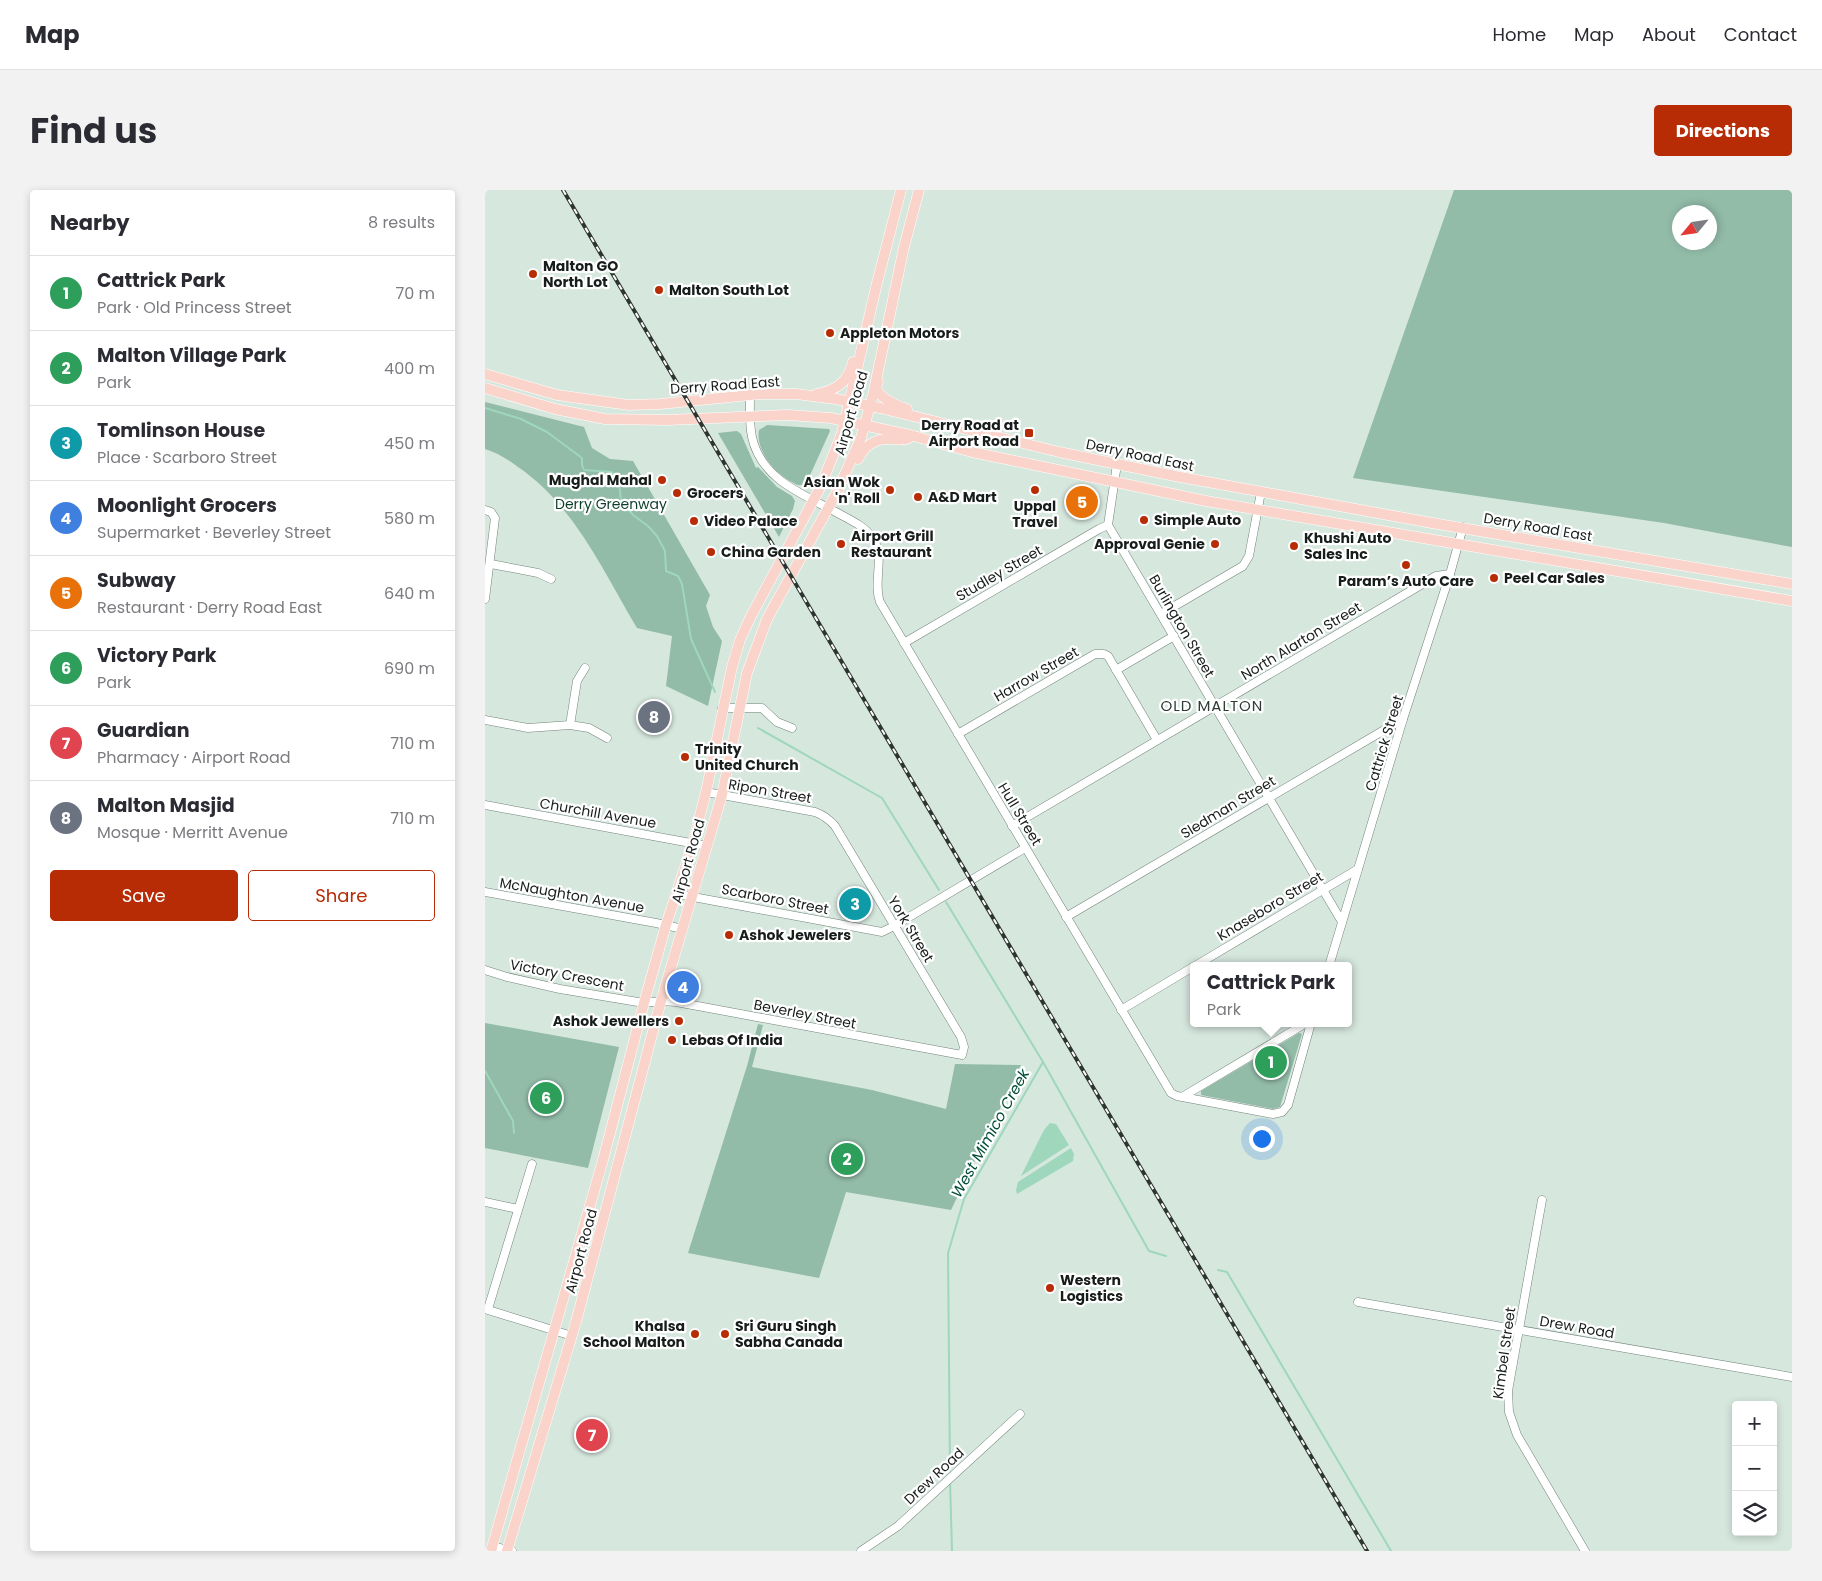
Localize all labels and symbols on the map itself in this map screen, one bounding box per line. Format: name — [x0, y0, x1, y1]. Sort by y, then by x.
north arrow — [1672, 205, 1717, 250]
place label: Malton GO North Lot — [543, 256, 618, 292]
marker: Malton GO North Lot — [527, 268, 539, 280]
place label: Malton South Lot — [669, 280, 789, 300]
marker: Malton South Lot — [653, 284, 665, 296]
place label: Appleton Motors — [840, 323, 959, 343]
marker: Appleton Motors — [824, 327, 836, 339]
street label: Airport Road — [829, 368, 873, 458]
street label: Derry Road East — [670, 371, 780, 399]
place label: Derry Road at Airport Road — [921, 415, 1019, 451]
marker: Derry Road at Airport Road — [1023, 427, 1035, 439]
street label: Derry Road East — [1084, 434, 1196, 476]
place label: Mughal Mahal — [549, 470, 652, 490]
place label: Asian Wok 'n' Roll — [804, 472, 880, 508]
marker: Mughal Mahal — [656, 474, 668, 486]
place label: Grocers — [687, 483, 744, 503]
pin: 5 — [1066, 483, 1098, 521]
marker: Asian Wok 'n' Roll — [884, 484, 896, 496]
marker: Uppal Travel — [1029, 484, 1041, 496]
marker: Grocers — [671, 487, 683, 499]
place label: A&D Mart — [928, 487, 997, 507]
marker: A&D Mart — [912, 491, 924, 503]
park label: Derry Greenway — [555, 494, 667, 514]
place label: Uppal Travel — [1012, 496, 1058, 532]
street label: Derry Road East — [1482, 508, 1594, 546]
place label: Simple Auto — [1154, 510, 1241, 530]
place label: Video Palace — [704, 511, 798, 531]
marker: Simple Auto — [1138, 514, 1150, 526]
marker: Video Palace — [688, 515, 700, 527]
place label: Airport Grill Restaurant — [851, 526, 934, 562]
place label: Khushi Auto Sales Inc — [1304, 528, 1391, 564]
place label: Approval Genie — [1094, 534, 1205, 554]
marker: Airport Grill Restaurant — [835, 538, 847, 550]
marker: Approval Genie — [1209, 538, 1221, 550]
street label: Studley Street — [952, 540, 1046, 606]
marker: Khushi Auto Sales Inc — [1288, 540, 1300, 552]
place label: China Garden — [721, 542, 821, 562]
marker: China Garden — [705, 546, 717, 558]
marker: Param’s Auto Care — [1400, 559, 1412, 571]
place label: Peel Car Sales — [1504, 568, 1605, 588]
street label: Burlington Street — [1144, 571, 1220, 681]
place label: Param’s Auto Care — [1338, 571, 1474, 591]
marker: Peel Car Sales — [1488, 572, 1500, 584]
street label: North Alarton Street — [1237, 597, 1365, 685]
street label: Harrow Street — [990, 642, 1082, 706]
street label: Cattrick Street — [1360, 692, 1408, 794]
district label: OLD MALTON — [1161, 695, 1263, 716]
pin: 8 — [638, 698, 670, 736]
place label: Trinity United Church — [695, 739, 799, 775]
marker: Trinity United Church — [679, 751, 691, 763]
street label: Sledman Street — [1177, 771, 1279, 843]
street label: Ripon Street — [727, 774, 813, 808]
street label: Hull Street — [993, 779, 1047, 849]
street label: Churchill Avenue — [538, 793, 658, 833]
street label: Airport Road — [666, 816, 710, 906]
street label: Knaseboro Street — [1213, 866, 1327, 946]
street label: McNaughton Avenue — [498, 872, 646, 918]
street label: Scarboro Street — [720, 879, 830, 919]
pin: 3 — [839, 885, 871, 923]
street label: York Street — [883, 892, 939, 966]
place label: Ashok Jewelers — [739, 925, 851, 945]
marker: Ashok Jewelers — [723, 929, 735, 941]
street label: Victory Crescent — [508, 954, 626, 996]
pin: 4 — [667, 968, 699, 1006]
street label: Beverley Street — [752, 994, 858, 1034]
place label: Ashok Jewellers — [553, 1011, 669, 1031]
marker: Ashok Jewellers — [673, 1015, 685, 1027]
place label: Lebas Of India — [682, 1030, 783, 1050]
marker: Lebas Of India — [666, 1034, 678, 1046]
pin: 1 — [1255, 1043, 1287, 1081]
water label: West Mimico Creek — [946, 1064, 1035, 1201]
pin: 6 — [530, 1079, 562, 1117]
your location — [1249, 1126, 1275, 1152]
pin: 2 — [831, 1140, 863, 1178]
street label: Airport Road — [560, 1206, 602, 1296]
place label: Western Logistics — [1060, 1270, 1123, 1306]
marker: Western Logistics — [1044, 1282, 1056, 1294]
street label: Kimbel Street — [1488, 1306, 1520, 1400]
street label: Drew Road — [1538, 1311, 1616, 1343]
place label: Khalsa School Malton — [583, 1316, 685, 1352]
place label: Sri Guru Singh Sabha Canada — [735, 1316, 843, 1352]
marker: Khalsa School Malton — [689, 1328, 701, 1340]
marker: Sri Guru Singh Sabha Canada — [719, 1328, 731, 1340]
pin: 7 — [576, 1416, 608, 1454]
street label: Drew Road — [900, 1443, 968, 1509]

